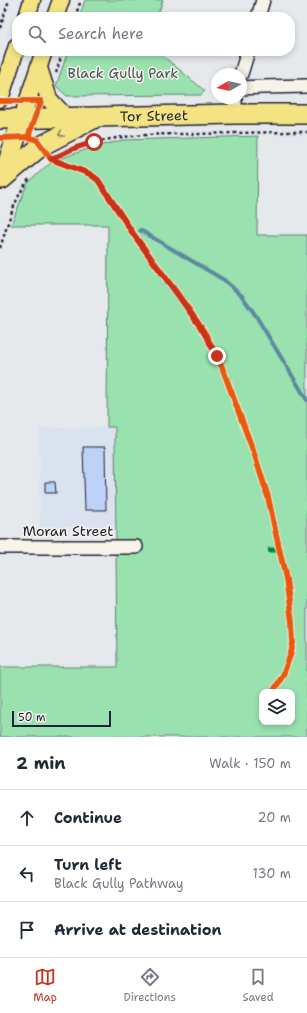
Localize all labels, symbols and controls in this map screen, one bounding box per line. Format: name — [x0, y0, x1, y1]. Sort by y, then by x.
search box — [12, 12, 295, 56]
icon: search — [26, 23, 48, 45]
text: Search here — [58, 24, 144, 44]
park label: Black Gully Park — [68, 64, 178, 82]
north arrow — [211, 68, 247, 104]
street label: Tor Street — [120, 106, 188, 125]
one-way arrow — [58, 129, 66, 137]
route start — [85, 133, 103, 151]
route end — [208, 347, 226, 365]
street label: Moran Street — [23, 522, 113, 540]
map controls — [259, 689, 295, 725]
button: layers — [259, 689, 295, 725]
scale bar — [12, 709, 111, 728]
text: 50 m — [18, 710, 46, 725]
text: 2 min — [16, 752, 66, 774]
text: Walk · 150 m — [209, 755, 291, 772]
icon: ahead — [16, 807, 38, 829]
text: Continue — [54, 808, 122, 828]
text: 20 m — [258, 809, 291, 826]
text: Turn left — [54, 855, 122, 875]
icon: left — [16, 863, 38, 885]
text: 130 m — [253, 865, 291, 882]
text: Black Gully Pathway — [54, 875, 183, 892]
icon: arrive — [16, 919, 38, 941]
text: Arrive at destination — [54, 920, 222, 940]
tab: Map — [33, 966, 57, 1005]
tab: Directions — [123, 966, 176, 1005]
tab: Saved — [242, 966, 274, 1005]

